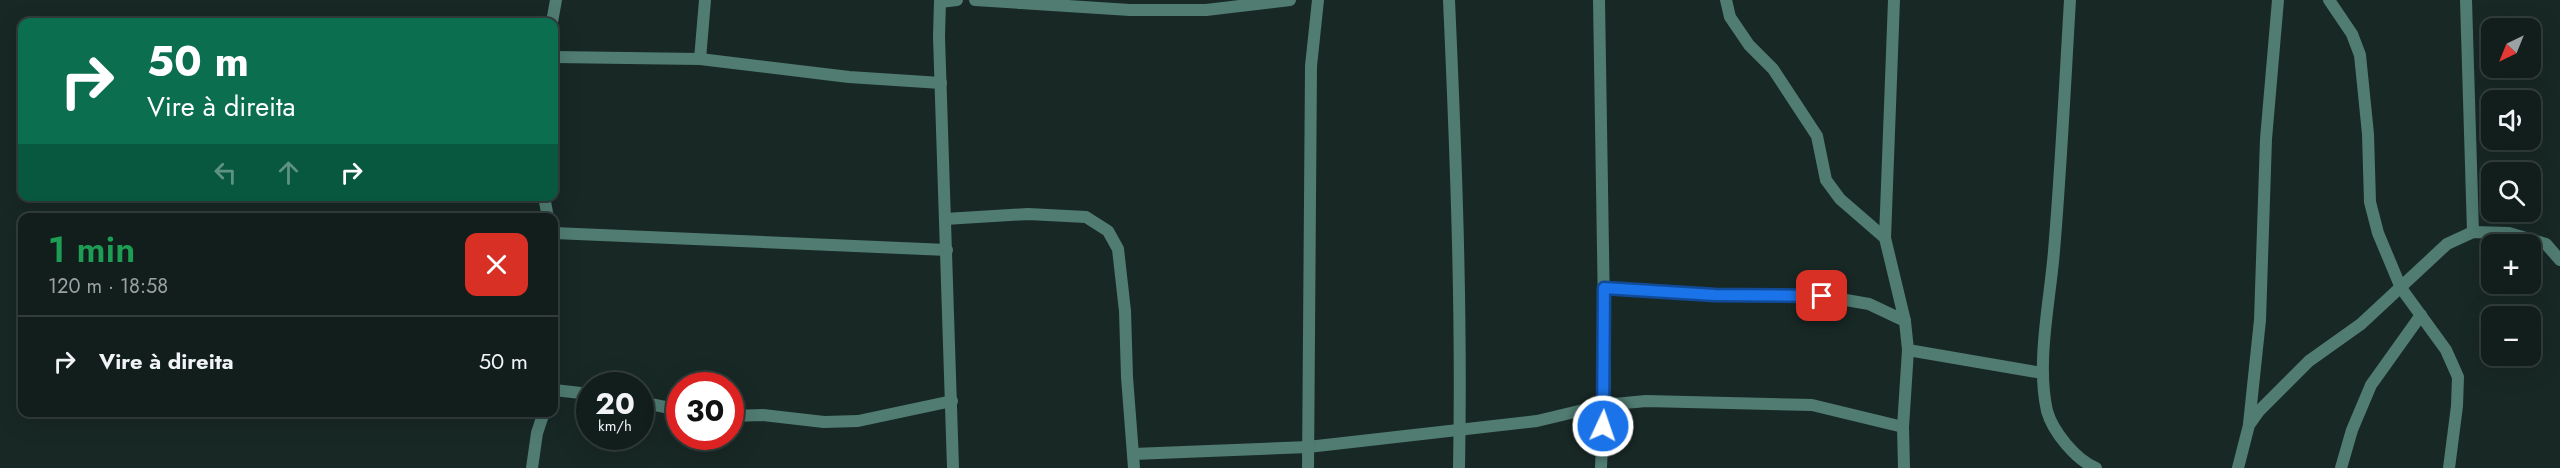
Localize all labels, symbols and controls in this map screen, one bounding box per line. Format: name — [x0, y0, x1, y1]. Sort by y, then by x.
north arrow — [2481, 18, 2541, 78]
map controls — [2481, 18, 2541, 366]
text: 50 m — [147, 31, 249, 92]
icon: right — [48, 42, 126, 120]
text: Vire à direita — [147, 87, 296, 126]
button: sound — [2481, 90, 2541, 150]
icon: left — [209, 156, 242, 189]
icon: ahead — [272, 156, 305, 189]
icon: right — [335, 156, 368, 189]
button: search — [2481, 162, 2541, 222]
text: 1 min — [48, 223, 135, 275]
button: close — [465, 233, 528, 296]
button: + — [2481, 234, 2541, 294]
pin — [1796, 270, 1847, 321]
text: 120 m · 18:58 — [48, 272, 168, 301]
icon: arrive — [1805, 279, 1838, 312]
button: − — [2481, 306, 2541, 366]
icon: right — [48, 345, 81, 378]
text: Vire à direita — [99, 345, 234, 377]
text: 50 m — [479, 345, 528, 377]
speed limit sign: 30 — [666, 372, 744, 450]
text: 20 — [595, 382, 635, 425]
position arrow — [1571, 394, 1635, 458]
text: km/h — [598, 415, 632, 437]

